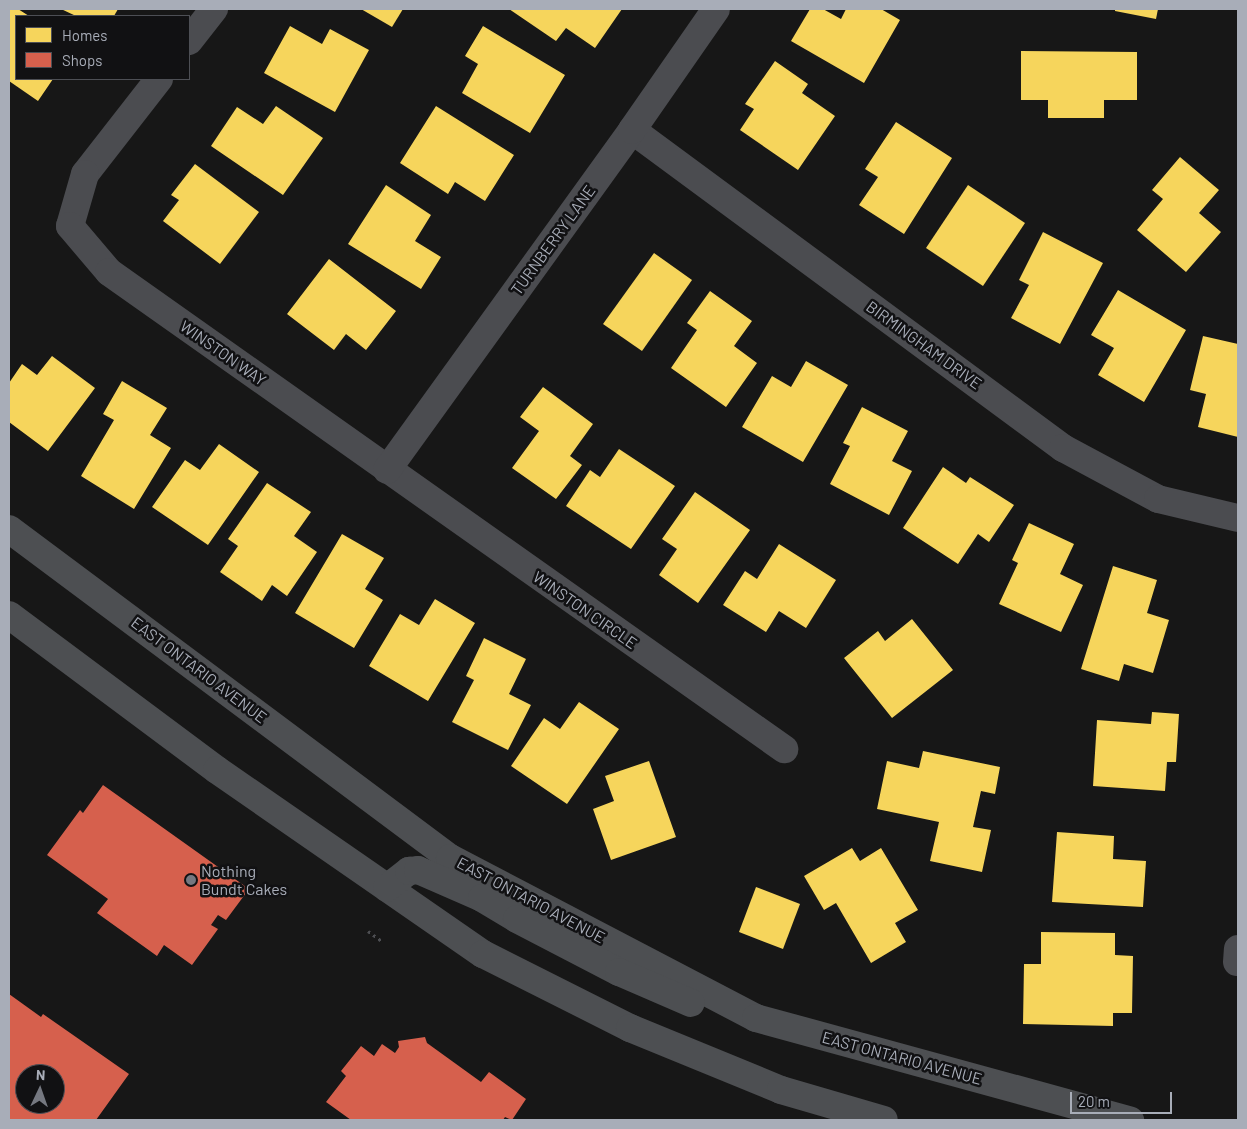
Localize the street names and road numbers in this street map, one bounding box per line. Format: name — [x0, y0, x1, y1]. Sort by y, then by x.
street label: TURNBERRY LANE — [507, 181, 599, 299]
street label: BIRMINGHAM DRIVE — [863, 297, 985, 393]
street label: WINSTON WAY — [176, 316, 270, 390]
street label: WINSTON CIRCLE — [529, 567, 641, 653]
street label: EAST ONTARIO AVENUE — [127, 613, 271, 727]
street label: EAST ONTARIO AVENUE — [454, 853, 608, 947]
street label: EAST ONTARIO AVENUE — [820, 1027, 984, 1089]

